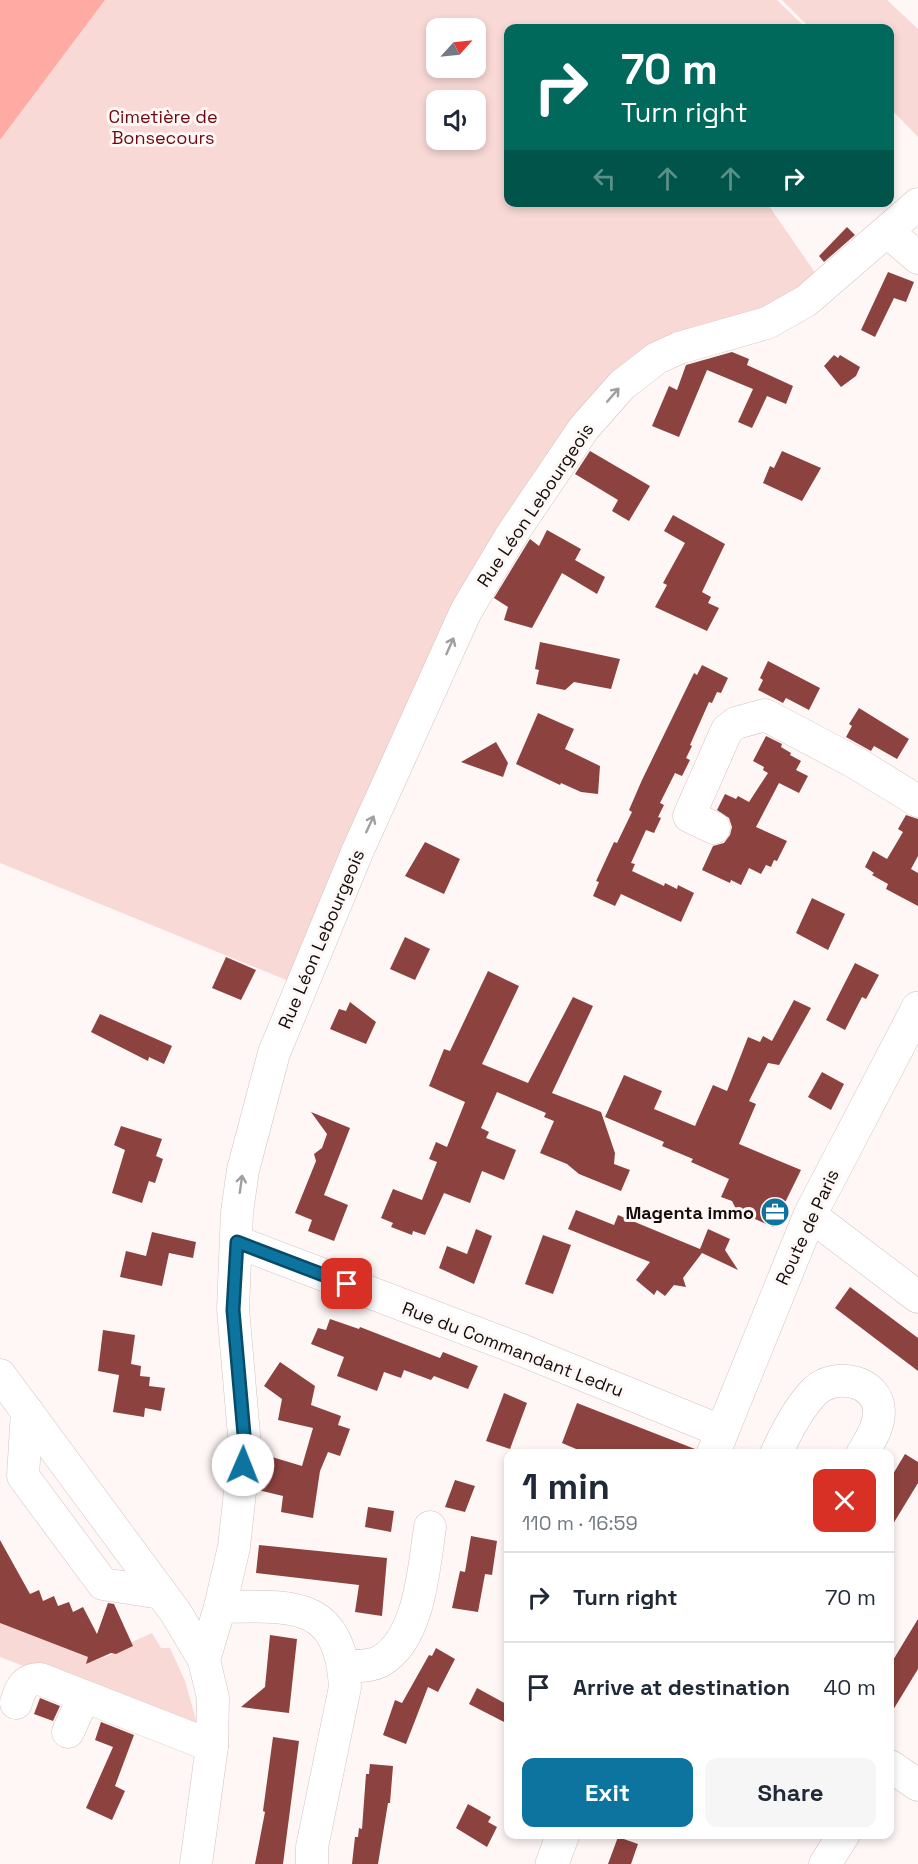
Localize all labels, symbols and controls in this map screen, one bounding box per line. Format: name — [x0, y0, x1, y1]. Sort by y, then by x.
north arrow — [426, 18, 486, 78]
map controls — [426, 18, 486, 150]
text: 70 m — [621, 43, 718, 96]
icon: right — [522, 48, 600, 126]
button: sound — [426, 90, 486, 150]
text: Turn right — [621, 95, 748, 130]
park label: Cimetière de Bonsecours — [108, 105, 218, 149]
icon: left — [588, 162, 621, 195]
icon: ahead — [651, 162, 684, 195]
icon: ahead — [714, 162, 747, 195]
icon: right — [777, 162, 810, 195]
one-way arrow — [606, 388, 620, 403]
street label: Rue Léon Lebourgeois — [472, 419, 598, 591]
one-way arrow — [445, 637, 456, 655]
one-way arrow — [365, 815, 377, 833]
street label: Rue Léon Lebourgeois — [273, 846, 369, 1032]
street label: Route de Paris — [770, 1165, 844, 1289]
one-way arrow — [235, 1174, 246, 1194]
office icon: Magenta immo — [759, 1196, 791, 1228]
place label: Magenta immo — [625, 1201, 754, 1224]
pin — [321, 1258, 372, 1309]
icon: arrive — [330, 1267, 363, 1300]
street label: Rue du Commandant Ledru — [399, 1296, 627, 1402]
position arrow — [211, 1433, 275, 1497]
text: 1 min — [522, 1464, 610, 1510]
button: close — [813, 1469, 876, 1532]
text: 110 m · 16:59 — [522, 1510, 638, 1536]
icon: right — [522, 1581, 555, 1614]
text: Turn right — [573, 1583, 678, 1611]
text: 70 m — [825, 1583, 876, 1611]
icon: arrive — [522, 1671, 555, 1704]
text: Arrive at destination — [573, 1673, 790, 1701]
text: 40 m — [824, 1673, 876, 1701]
button: Exit — [522, 1758, 693, 1827]
button: Share — [705, 1758, 876, 1827]

